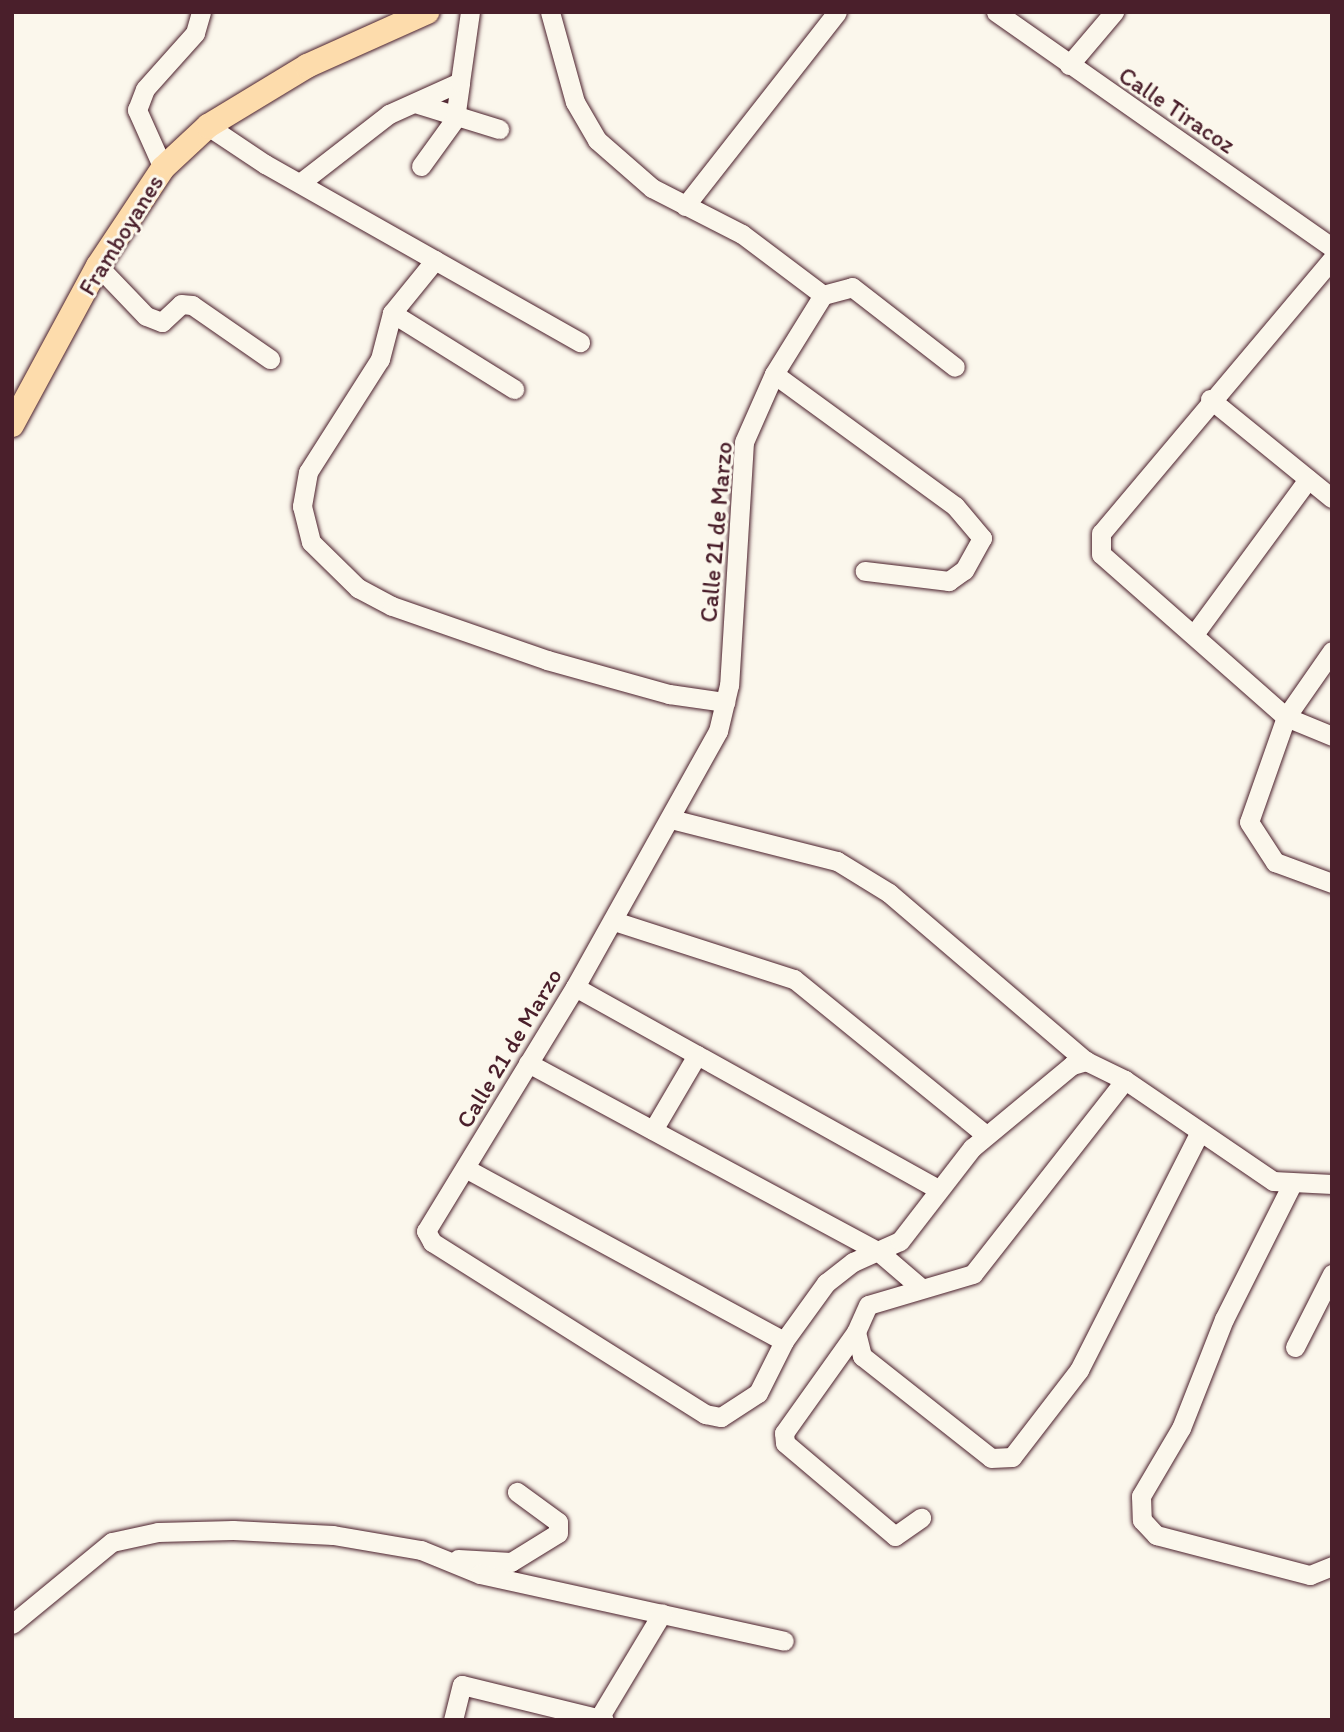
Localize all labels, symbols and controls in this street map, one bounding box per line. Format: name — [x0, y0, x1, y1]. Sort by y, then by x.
street label: Calle Tiracoz — [1114, 61, 1240, 159]
street label: Framboyanes — [73, 169, 169, 301]
street label: Calle 21 de Marzo — [694, 440, 738, 624]
street label: Calle 21 de Marzo — [450, 963, 568, 1133]

